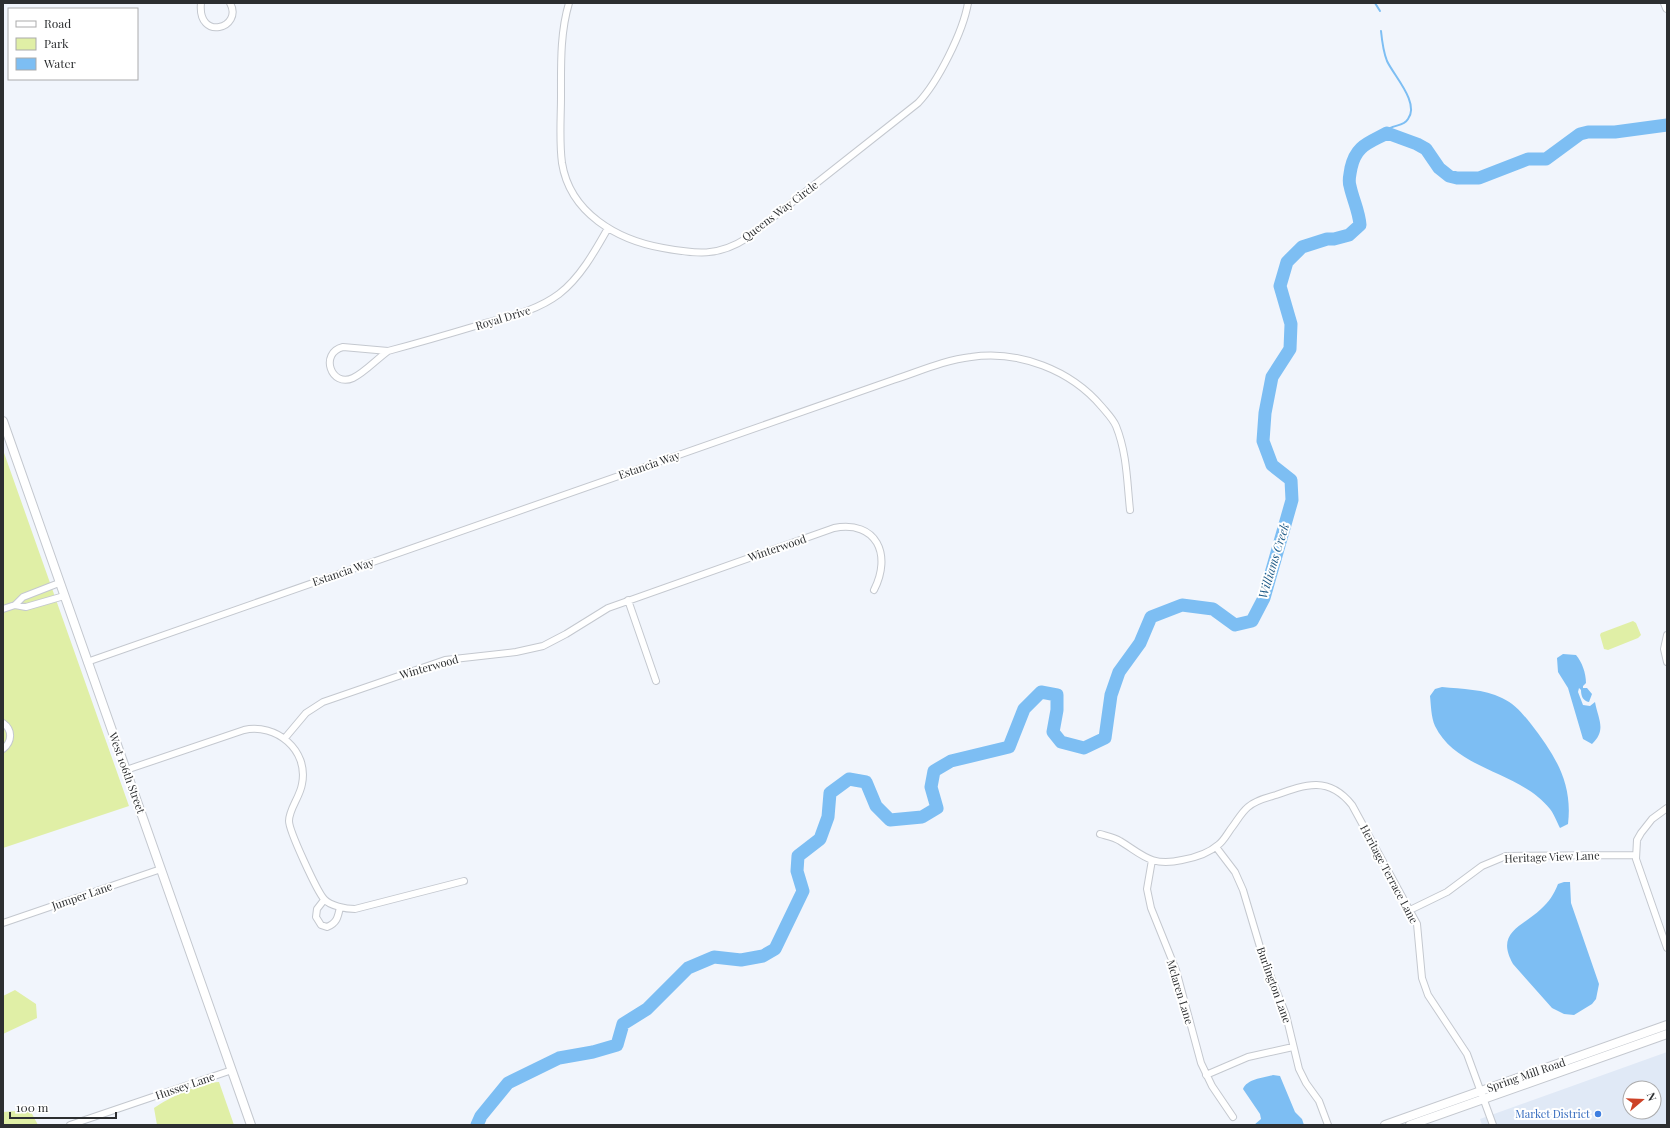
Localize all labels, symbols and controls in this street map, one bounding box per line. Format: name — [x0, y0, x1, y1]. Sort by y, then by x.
legend — [8, 8, 138, 80]
text: Road — [44, 15, 71, 31]
text: Park — [44, 35, 69, 51]
text: Water — [43, 55, 77, 71]
street label: Queens Way Circle — [739, 177, 821, 244]
street label: Royal Drive — [473, 302, 533, 333]
street label: Estancia Way — [616, 447, 682, 482]
water label: Williams Creek — [1254, 521, 1292, 600]
street label: Winterwood — [745, 530, 809, 565]
street label: Estancia Way — [310, 554, 376, 589]
street label: Winterwood — [397, 651, 461, 682]
street label: West 106th Street — [106, 729, 149, 815]
street label: Heritage Terrace Lane — [1357, 822, 1422, 926]
street label: Heritage View Lane — [1504, 847, 1600, 866]
street label: Jumper Lane — [49, 878, 114, 913]
street label: Burlington Lane — [1254, 945, 1295, 1025]
street label: Mclaren Lane — [1164, 958, 1198, 1026]
street label: Spring Mill Road — [1484, 1054, 1568, 1095]
street label: Hussey Lane — [153, 1068, 217, 1103]
north arrow — [1622, 1080, 1662, 1120]
text: N — [1644, 1090, 1660, 1103]
scale bar — [10, 1094, 116, 1120]
text: 100 m — [16, 1099, 49, 1115]
place label: Market District — [1515, 1106, 1590, 1121]
marker: Market District — [1593, 1109, 1603, 1119]

